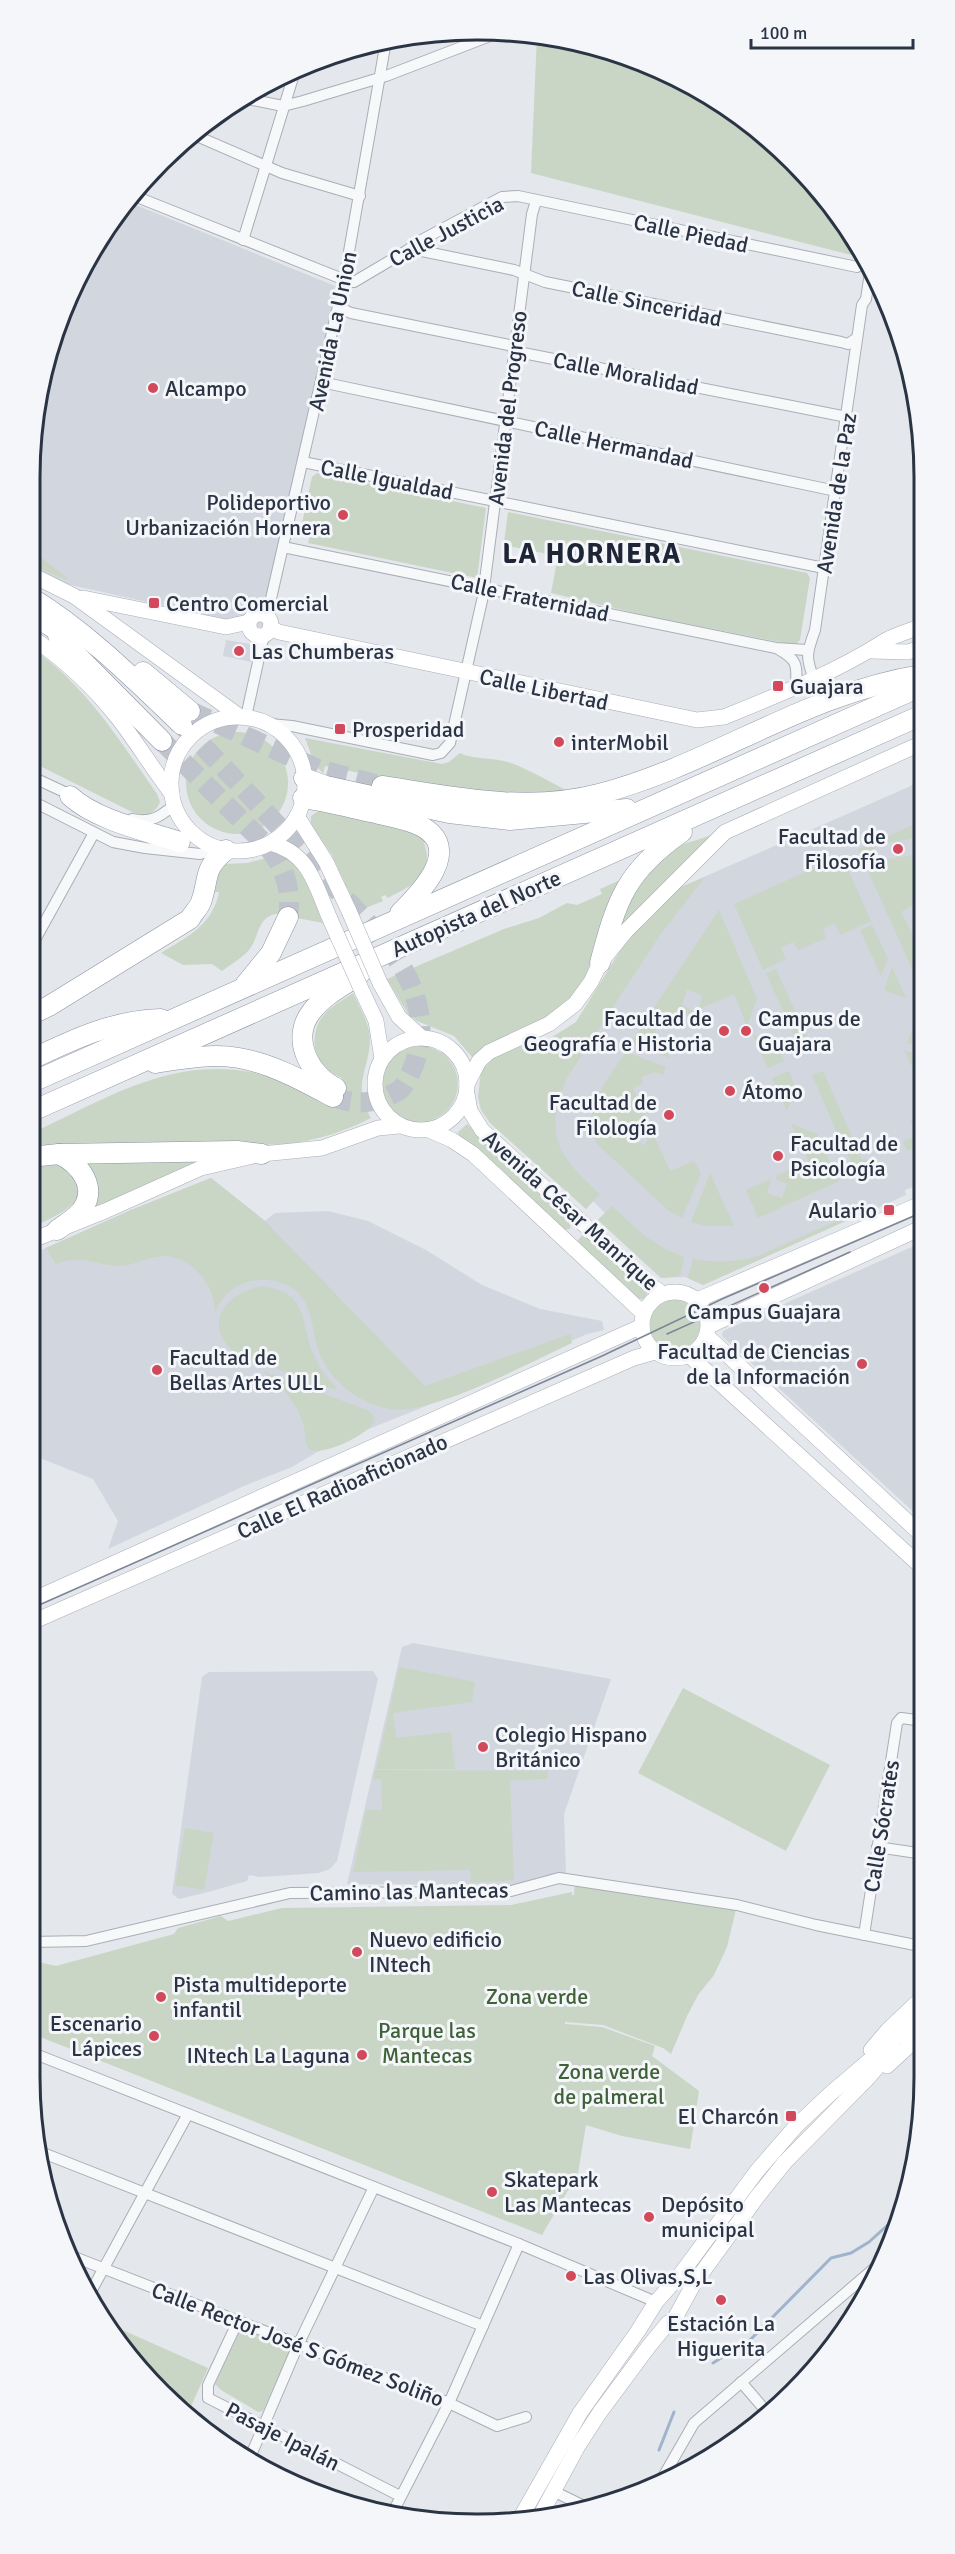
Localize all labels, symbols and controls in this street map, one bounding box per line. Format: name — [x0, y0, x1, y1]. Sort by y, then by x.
scale bar — [751, 12, 913, 50]
text: 100 m — [760, 22, 807, 44]
street label: Calle Justicia — [384, 190, 508, 273]
street label: Calle Piedad — [631, 208, 751, 259]
street label: Avenida La Union — [302, 249, 363, 414]
street label: Calle Sinceridad — [569, 274, 724, 333]
street label: Avenida del Progreso — [482, 309, 533, 507]
street label: Calle Moralidad — [551, 346, 701, 401]
place label: Alcampo — [165, 375, 247, 402]
marker: Alcampo — [146, 381, 160, 395]
street label: Avenida de la Paz — [810, 411, 863, 575]
street label: Calle Hermandad — [532, 414, 696, 474]
street label: Calle Igualdad — [318, 453, 456, 506]
place label: Polideportivo Urbanización Hornera — [125, 489, 331, 541]
marker: Polideportivo Urbanización Hornera — [336, 508, 350, 522]
district label: LA HORNERA — [502, 537, 682, 571]
street label: Calle Fraternidad — [448, 568, 612, 627]
place label: Centro Comercial — [166, 590, 329, 617]
marker: Centro Comercial — [147, 596, 161, 610]
place label: Las Chumberas — [251, 638, 394, 665]
marker: Las Chumberas — [232, 644, 246, 658]
street label: Calle Libertad — [477, 663, 611, 716]
place label: Guajara — [790, 673, 864, 700]
marker: Guajara — [771, 679, 785, 693]
place label: Prosperidad — [352, 716, 464, 743]
marker: Prosperidad — [333, 722, 347, 736]
place label: interMobil — [571, 729, 669, 756]
marker: interMobil — [552, 735, 566, 749]
place label: Facultad de Filosofía — [778, 823, 886, 875]
marker: Facultad de Filosofía — [891, 842, 905, 856]
street label: Autopista del Norte — [387, 864, 565, 963]
place label: Facultad de Geografía e Historia — [524, 1005, 712, 1057]
place label: Campus de Guajara — [758, 1005, 861, 1057]
marker: Facultad de Geografía e Historia — [717, 1024, 731, 1038]
marker: Campus de Guajara — [739, 1024, 753, 1038]
place label: Átomo — [742, 1078, 803, 1105]
marker: Átomo — [723, 1084, 737, 1098]
place label: Facultad de Filología — [549, 1089, 657, 1141]
marker: Facultad de Filología — [662, 1108, 676, 1122]
street label: Avenida César Manrique — [477, 1124, 664, 1296]
place label: Facultad de Psicología — [790, 1130, 898, 1182]
marker: Facultad de Psicología — [771, 1149, 785, 1163]
place label: Aulario — [808, 1197, 877, 1224]
marker: Aulario — [882, 1203, 896, 1217]
marker: Campus Guajara — [757, 1281, 771, 1295]
place label: Campus Guajara — [687, 1298, 841, 1325]
place label: Facultad de Ciencias de la Información — [657, 1338, 850, 1390]
place label: Facultad de Bellas Artes ULL — [169, 1344, 324, 1396]
marker: Facultad de Ciencias de la Información — [855, 1357, 869, 1371]
marker: Facultad de Bellas Artes ULL — [150, 1363, 164, 1377]
street label: Calle El Radioaficionado — [233, 1428, 452, 1545]
place label: Colegio Hispano Británico — [495, 1721, 647, 1773]
marker: Colegio Hispano Británico — [476, 1740, 490, 1754]
street label: Calle Sócrates — [858, 1758, 905, 1894]
street label: Camino las Mantecas — [309, 1876, 509, 1907]
place label: Nuevo edificio INtech — [369, 1926, 502, 1978]
marker: Nuevo edificio INtech — [350, 1945, 364, 1959]
place label: Pista multideporte infantil — [173, 1971, 347, 2023]
park label: Zona verde — [486, 1983, 588, 2010]
marker: Pista multideporte infantil — [154, 1990, 168, 2004]
place label: Escenario Lápices — [50, 2010, 142, 2062]
park label: Parque las Mantecas — [378, 2017, 476, 2069]
marker: Escenario Lápices — [147, 2029, 161, 2043]
place label: INtech La Laguna — [186, 2042, 350, 2069]
marker: INtech La Laguna — [355, 2048, 369, 2062]
park label: Zona verde de palmeral — [554, 2058, 664, 2110]
place label: El Charcón — [677, 2103, 779, 2130]
marker: El Charcón — [784, 2109, 798, 2123]
place label: Skatepark Las Mantecas — [504, 2166, 631, 2218]
marker: Skatepark Las Mantecas — [485, 2185, 499, 2199]
place label: Depósito municipal — [661, 2191, 754, 2243]
marker: Depósito municipal — [642, 2210, 656, 2224]
place label: Las Olivas,S,L — [583, 2263, 713, 2290]
marker: Las Olivas,S,L — [564, 2269, 578, 2283]
street label: Calle Rector José S Gómez Soliño — [148, 2276, 448, 2413]
marker: Estación La Higuerita — [714, 2293, 728, 2307]
place label: Estación La Higuerita — [667, 2310, 775, 2362]
street label: Pasaje Ipalán — [221, 2396, 345, 2477]

